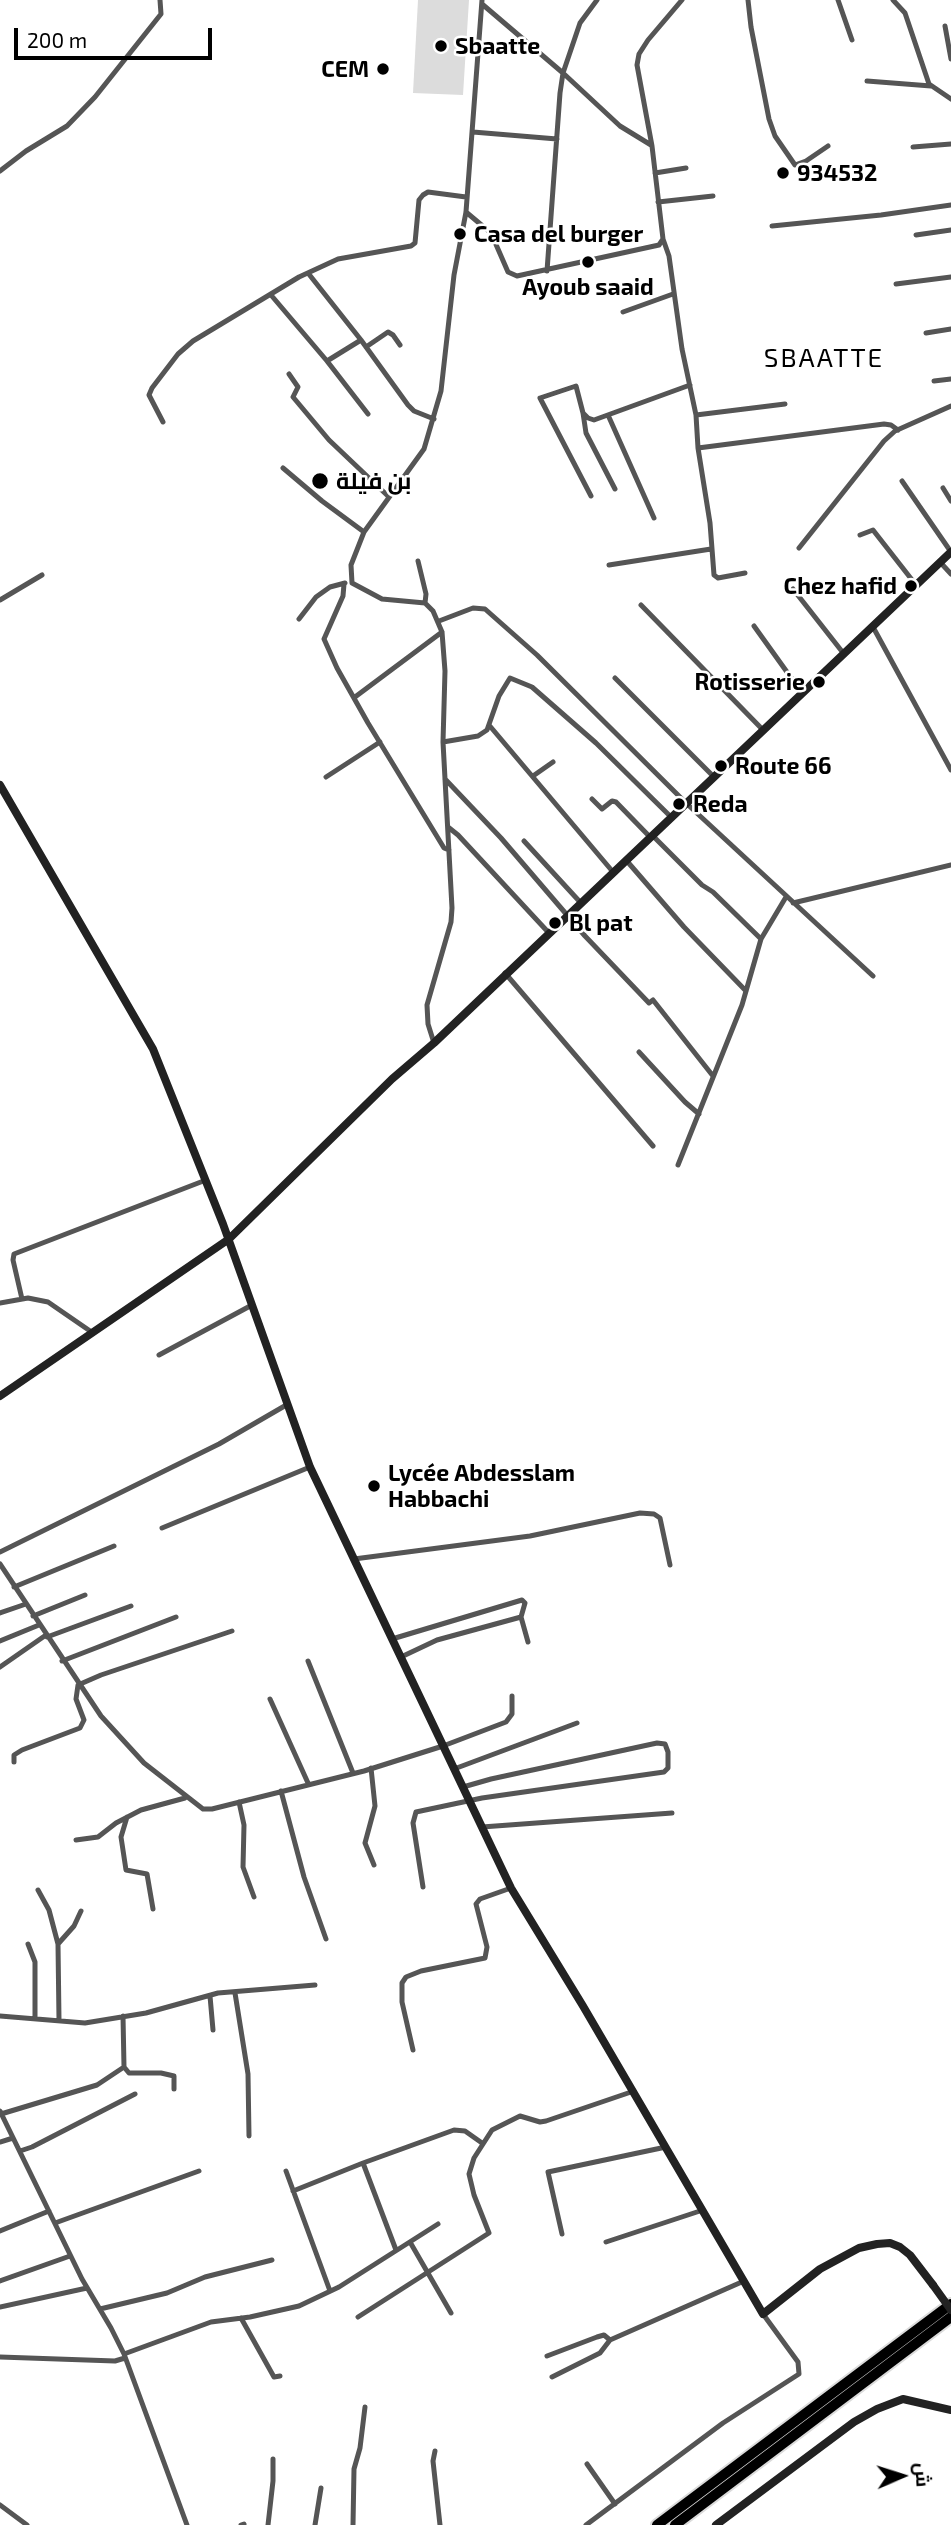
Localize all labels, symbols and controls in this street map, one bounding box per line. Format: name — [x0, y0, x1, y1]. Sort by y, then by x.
scale bar — [18, 14, 215, 58]
text: 200 m — [27, 27, 87, 52]
place label: Sbaatte — [455, 32, 540, 60]
marker: Sbaatte — [433, 38, 449, 54]
place label: CEM — [321, 55, 369, 83]
marker: CEM — [375, 61, 391, 77]
place label: 934532 — [797, 159, 877, 187]
marker: 934532 — [775, 165, 791, 181]
place label: Casa del burger — [474, 220, 643, 248]
marker: Casa del burger — [452, 226, 468, 242]
marker: Ayoub saaid — [580, 254, 596, 270]
place label: Ayoub saaid — [522, 273, 654, 301]
district label: SBAATTE — [765, 342, 883, 374]
place label: بن فيلة — [336, 467, 411, 495]
marker: بن فيلة — [310, 471, 330, 491]
place label: Chez hafid — [784, 572, 897, 600]
marker: Chez hafid — [903, 578, 919, 594]
place label: Rotisserie — [694, 668, 805, 696]
marker: Rotisserie — [811, 674, 827, 690]
place label: Route 66 — [735, 752, 831, 780]
marker: Route 66 — [713, 758, 729, 774]
place label: Reda — [693, 790, 748, 818]
marker: Reda — [671, 796, 687, 812]
place label: Bl pat — [569, 909, 633, 937]
marker: Bl pat — [547, 915, 563, 931]
place label: Lycée Abdesslam Habbachi — [388, 1459, 575, 1513]
marker: Lycée Abdesslam Habbachi — [366, 1478, 382, 1494]
north arrow — [867, 2441, 937, 2511]
text: ش — [911, 2462, 936, 2488]

